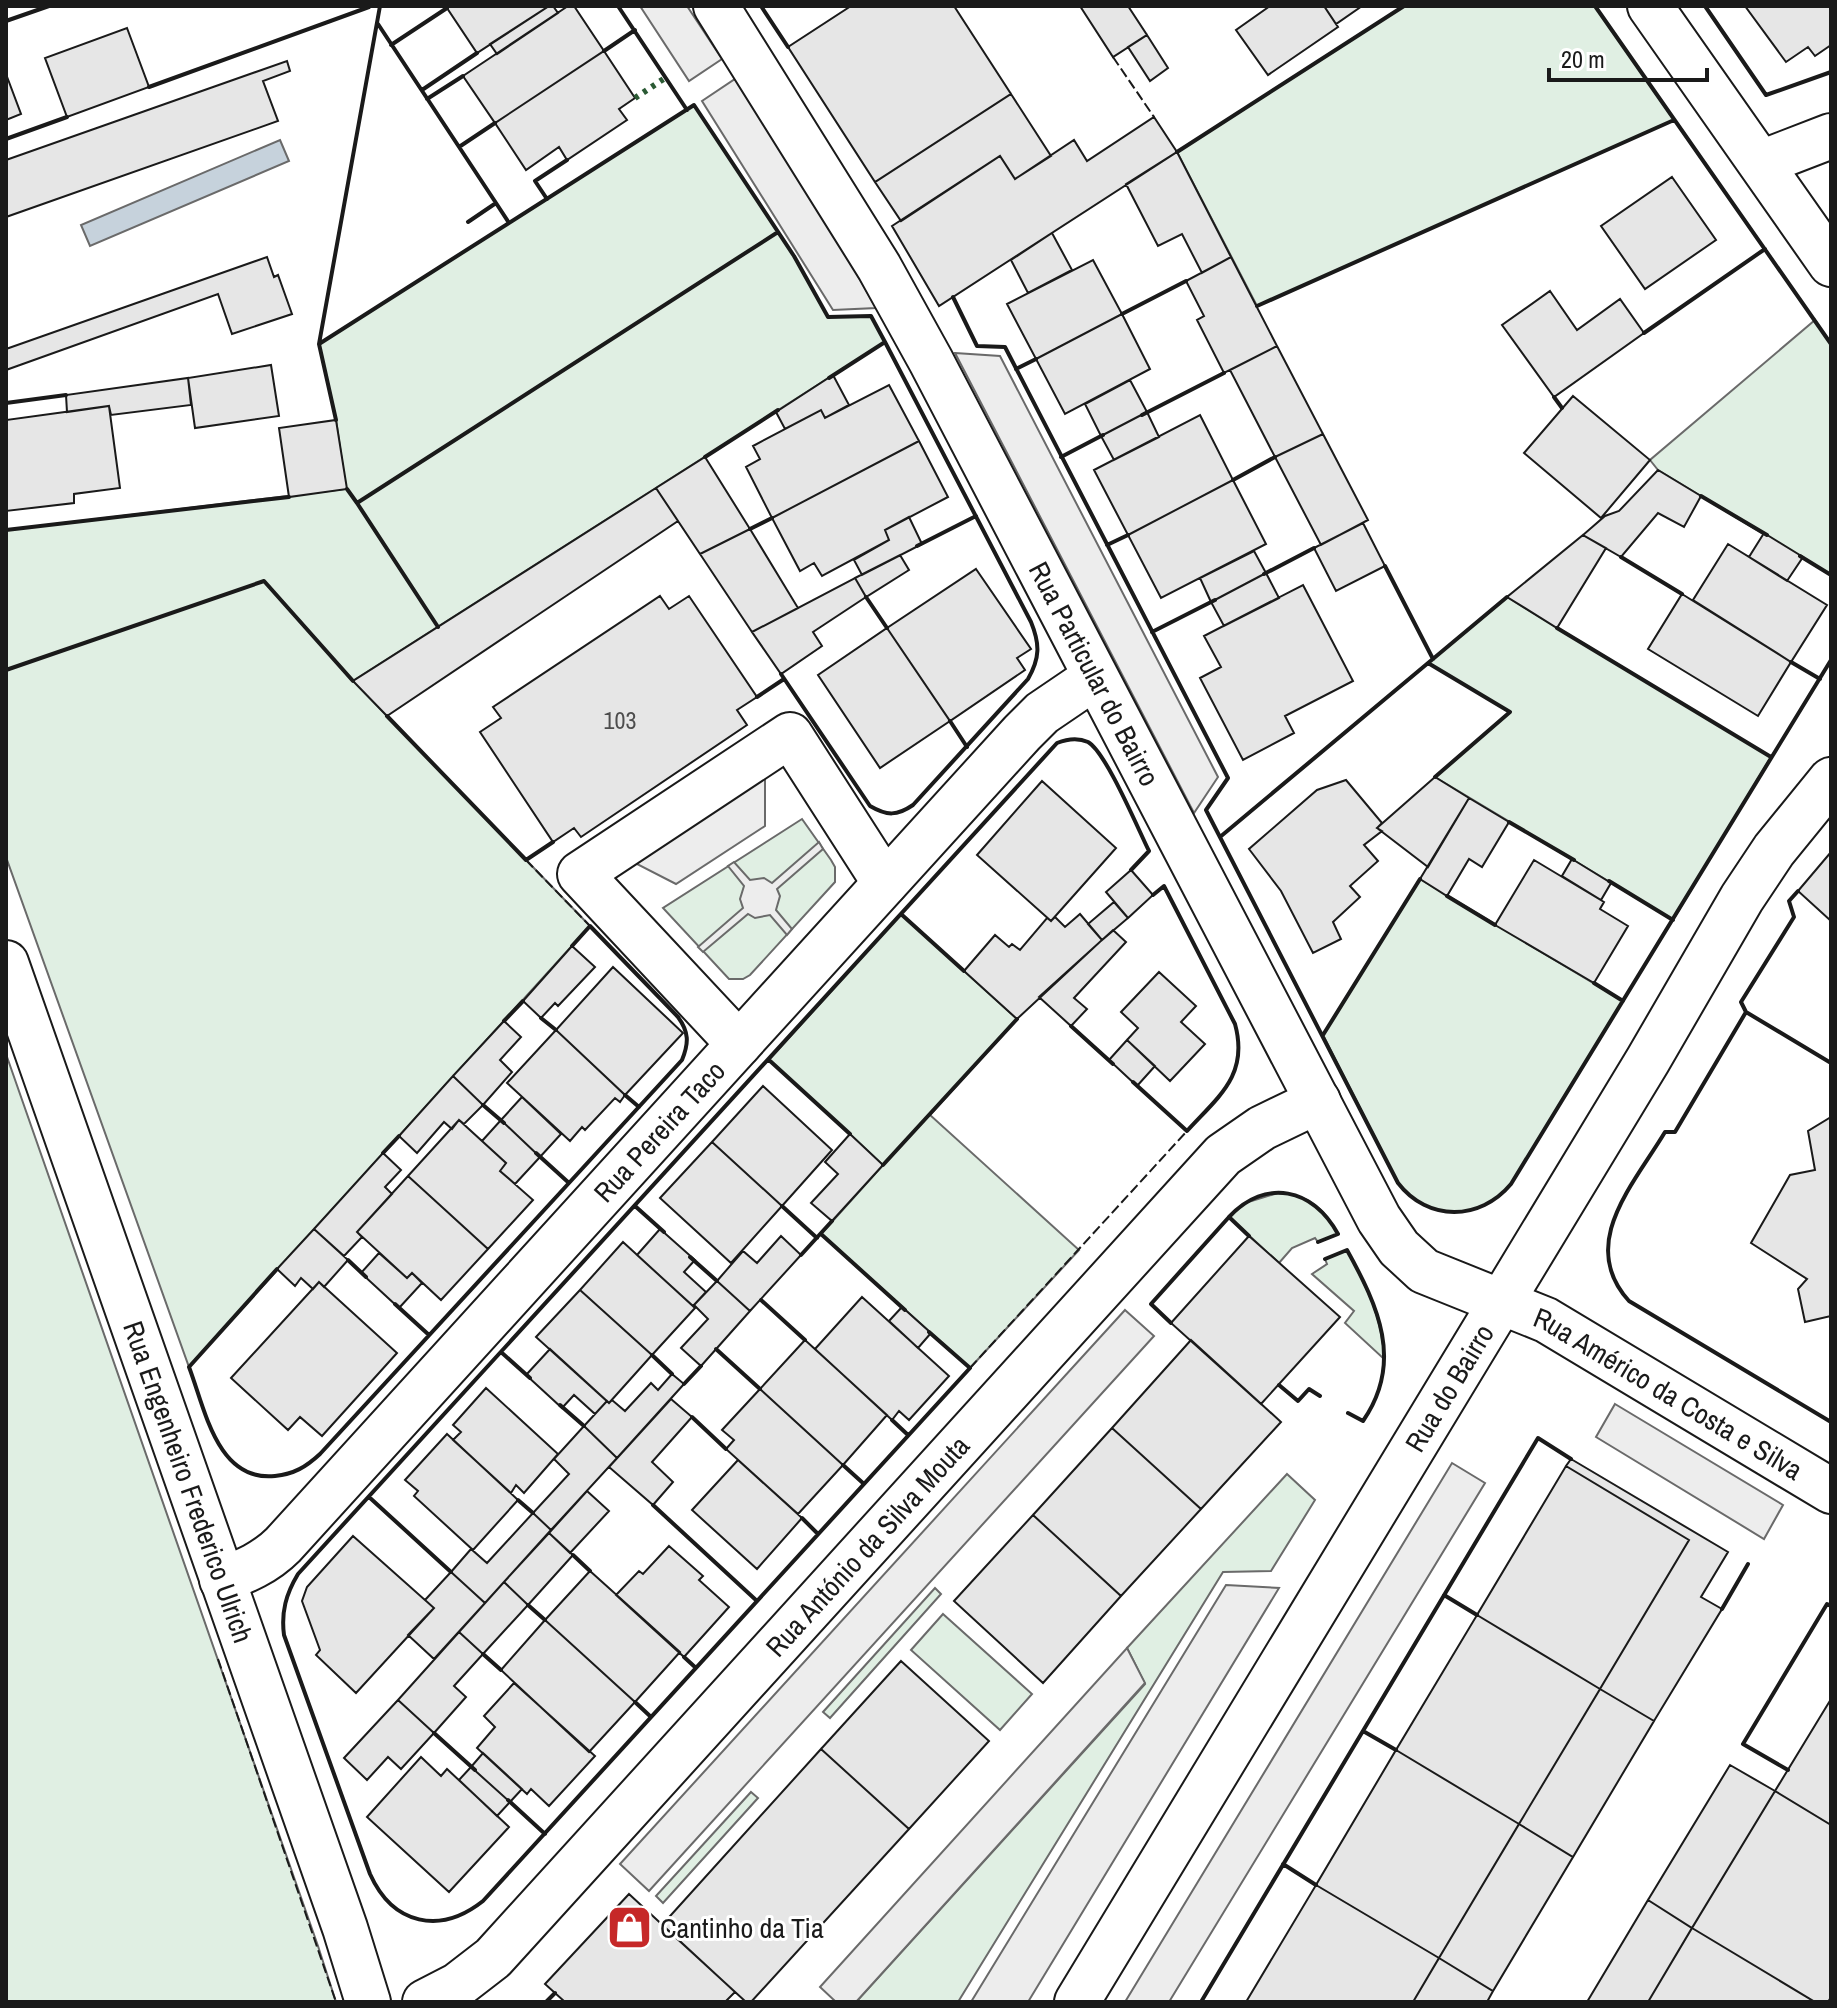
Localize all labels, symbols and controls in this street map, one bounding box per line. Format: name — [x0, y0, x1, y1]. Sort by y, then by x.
scale bar — [1549, 32, 1707, 82]
text: 20 m — [1561, 43, 1605, 75]
street label: Rua Particular do Bairro — [1020, 555, 1169, 792]
house number: 103 — [604, 704, 636, 736]
street label: Rua Pereira Taco — [585, 1053, 734, 1210]
street label: Rua Américo da Costa e Silva — [1528, 1298, 1810, 1489]
street label: Rua Engenheiro Frederico Ulrich — [114, 1316, 262, 1648]
street label: Rua do Bairro — [1396, 1317, 1503, 1459]
street label: Rua António da Silva Mouta — [757, 1427, 978, 1665]
shop icon: Cantinho da Tia — [605, 1904, 653, 1952]
place label: Cantinho da Tia — [660, 1909, 824, 1947]

